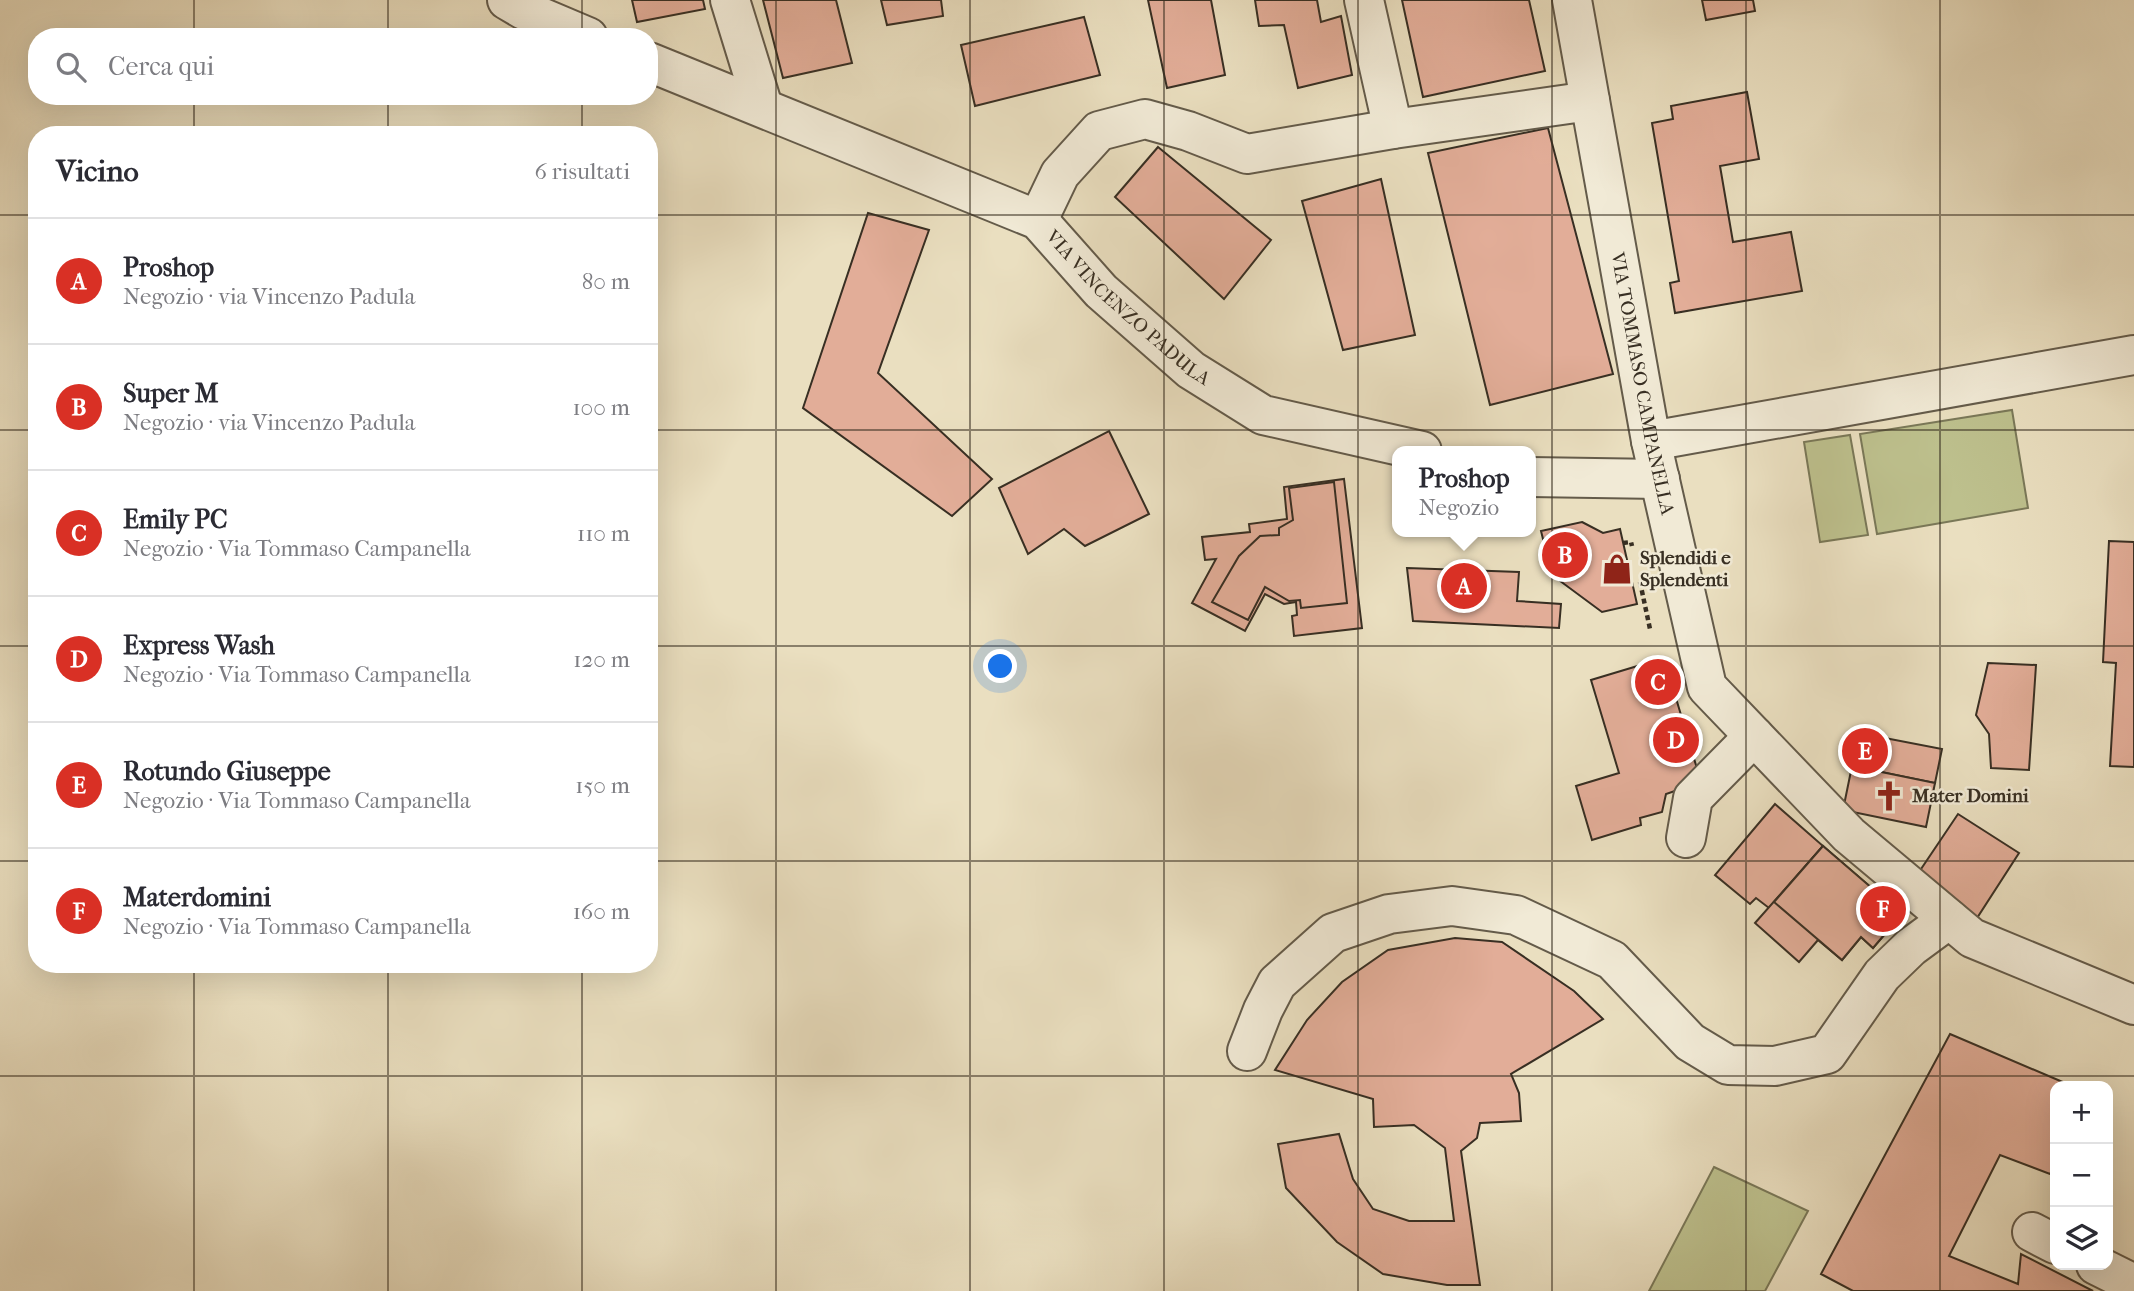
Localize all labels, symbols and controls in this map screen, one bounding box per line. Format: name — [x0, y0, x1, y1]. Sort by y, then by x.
search box — [28, 28, 658, 105]
icon: search — [52, 48, 90, 86]
text: Cerca qui — [108, 51, 214, 82]
text: Vicino — [56, 154, 139, 189]
text: 6 risultati — [534, 158, 630, 185]
street label: VIA VINCENZO PADULA — [1041, 225, 1215, 390]
street label: VIA TOMMASO CAMPANELLA — [1606, 249, 1679, 518]
text: Proshop — [123, 252, 214, 283]
text: A — [72, 268, 86, 295]
text: 80 m — [582, 268, 630, 295]
text: Negozio · via Vincenzo Padula — [123, 283, 415, 310]
text: Super M — [123, 378, 218, 409]
text: B — [72, 394, 86, 421]
text: 100 m — [572, 394, 630, 421]
text: Negozio · via Vincenzo Padula — [123, 409, 415, 436]
popup — [1392, 446, 1536, 537]
text: Proshop — [1418, 463, 1510, 494]
text: Negozio — [1418, 494, 1499, 521]
text: Emily PC — [123, 504, 227, 535]
text: C — [71, 520, 87, 547]
text: 110 m — [577, 520, 630, 547]
pin: B — [1542, 529, 1588, 581]
text: Negozio · Via Tommaso Campanella — [123, 535, 471, 562]
place label: Splendidi e Splendenti — [1640, 547, 1731, 591]
shop icon: Splendidi e Splendenti — [1600, 552, 1634, 586]
pin: A — [1441, 560, 1487, 612]
text: Express Wash — [123, 630, 275, 661]
text: D — [70, 646, 88, 673]
text: 120 m — [573, 646, 630, 673]
your location — [983, 649, 1017, 683]
pin: C — [1635, 656, 1681, 708]
text: Negozio · Via Tommaso Campanella — [123, 661, 471, 688]
pin: D — [1653, 714, 1699, 766]
pin: E — [1842, 725, 1888, 777]
text: Rotundo Giuseppe — [123, 756, 331, 787]
text: E — [72, 772, 86, 799]
text: 150 m — [575, 772, 630, 799]
church icon: Mater Domini — [1872, 779, 1906, 813]
place label: Mater Domini — [1911, 785, 2029, 807]
text: Negozio · Via Tommaso Campanella — [123, 787, 471, 814]
text: Materdomini — [123, 882, 271, 913]
pin: F — [1860, 883, 1906, 935]
text: F — [73, 898, 85, 925]
text: 160 m — [573, 898, 630, 925]
text: Negozio · Via Tommaso Campanella — [123, 913, 471, 940]
map controls — [2050, 1081, 2113, 1270]
button: + — [2050, 1081, 2113, 1144]
button: − — [2050, 1144, 2113, 1207]
button: layers — [2050, 1207, 2113, 1270]

